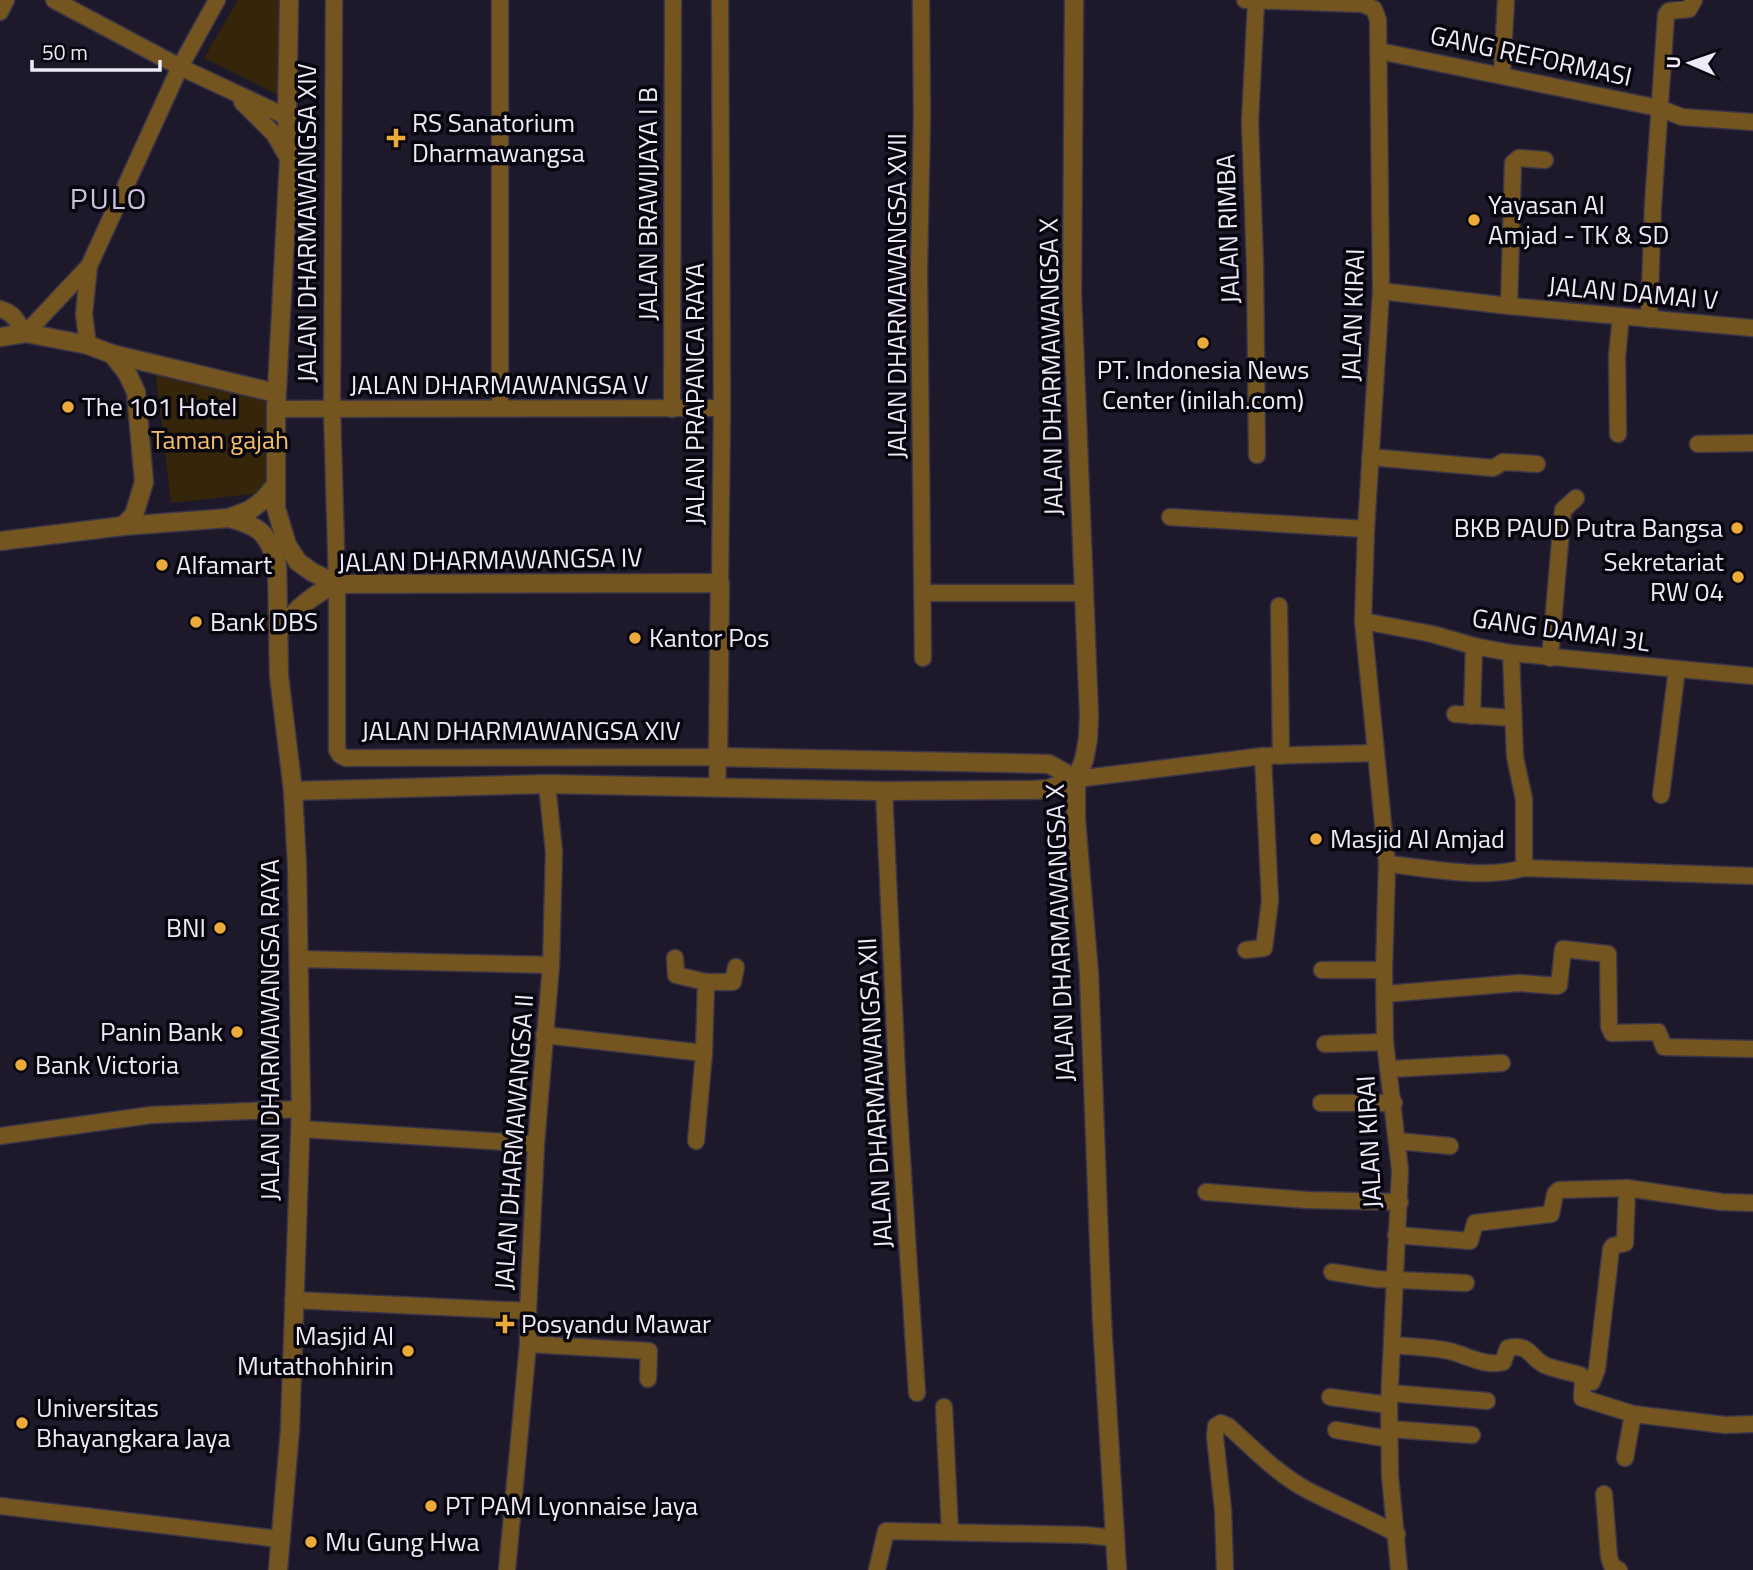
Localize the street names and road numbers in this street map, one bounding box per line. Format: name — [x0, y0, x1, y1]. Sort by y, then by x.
street label: GANG REFORMASI — [1427, 15, 1636, 96]
street label: JALAN DHARMAWANGSA XIV — [287, 63, 326, 383]
street label: JALAN BRAWIJAYA I B — [628, 87, 667, 321]
street label: JALAN DHARMAWANGSA XVII — [877, 133, 916, 459]
street label: JALAN RIMBA — [1205, 153, 1250, 305]
street label: JALAN DHARMAWANGSA X — [1028, 217, 1073, 516]
street label: JALAN KIRAI — [1331, 248, 1374, 382]
street label: JALAN PRAPANCA RAYA — [675, 263, 714, 525]
street label: JALAN DAMAI V — [1546, 266, 1720, 319]
street label: JALAN DHARMAWANGSA V — [350, 365, 648, 404]
street label: JALAN DHARMAWANGSA IV — [337, 537, 643, 582]
street label: GANG DAMAI 3L — [1470, 598, 1653, 661]
street label: JALAN DHARMAWANGSA XIV — [361, 711, 681, 750]
street label: JALAN DHARMAWANGSA X — [1035, 783, 1084, 1083]
street label: JALAN DHARMAWANGSA RAYA — [250, 859, 289, 1201]
street label: JALAN DHARMAWANGSA XII — [847, 937, 902, 1249]
street label: JALAN DHARMAWANGSA II — [484, 993, 543, 1291]
street label: JALAN KIRAI — [1346, 1075, 1391, 1210]

